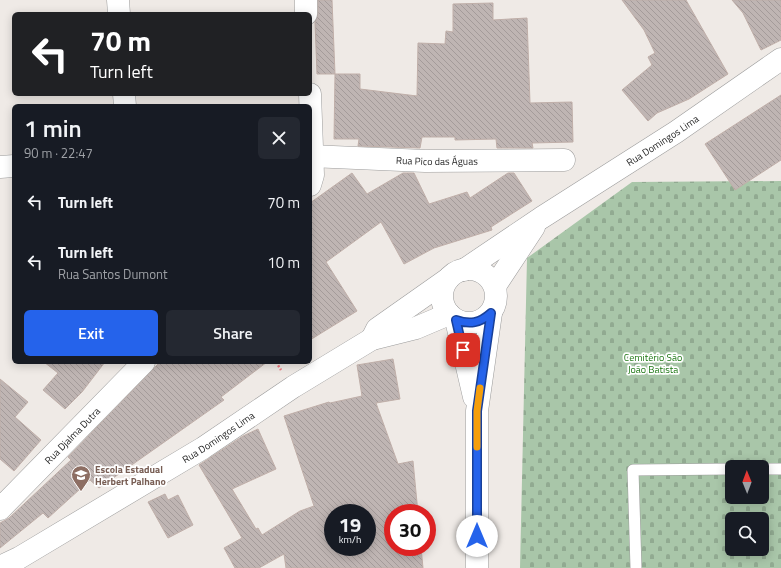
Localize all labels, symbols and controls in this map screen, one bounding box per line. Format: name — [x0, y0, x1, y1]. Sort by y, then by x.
text: 70 m — [90, 19, 151, 62]
icon: left — [24, 28, 76, 80]
text: Turn left — [90, 58, 153, 85]
text: 1 min — [24, 110, 82, 146]
street label: Rua Domingos Lima — [623, 111, 702, 169]
button: close — [258, 117, 300, 159]
text: 90 m · 22:47 — [24, 143, 93, 163]
street label: Rua Pico das Águas — [396, 152, 478, 169]
icon: left — [24, 191, 46, 213]
text: Turn left — [58, 191, 113, 214]
text: 70 m — [267, 191, 300, 214]
text: Turn left — [58, 241, 113, 264]
icon: left — [24, 251, 46, 273]
text: 10 m — [267, 251, 300, 274]
text: Rua Santos Dumont — [58, 264, 168, 284]
button: Exit — [24, 310, 158, 356]
button: Share — [166, 310, 300, 356]
pin — [446, 333, 480, 367]
icon: arrive — [452, 339, 474, 361]
park label: Cemitério São João Batista — [624, 350, 682, 377]
street label: Rua Djalma Dutra — [41, 404, 103, 467]
street label: Rua Domingos Lima — [179, 408, 257, 466]
north arrow — [725, 460, 769, 504]
map controls — [725, 460, 769, 556]
place label: Escola Estadual Herbert Palhano — [95, 462, 166, 489]
school or university icon: Escola Estadual Herbert Palhano — [70, 464, 92, 492]
speed limit sign: 30 — [384, 504, 436, 556]
text: 19 — [339, 509, 361, 540]
button: search — [725, 512, 769, 556]
position arrow — [456, 515, 498, 557]
text: km/h — [339, 532, 361, 547]

